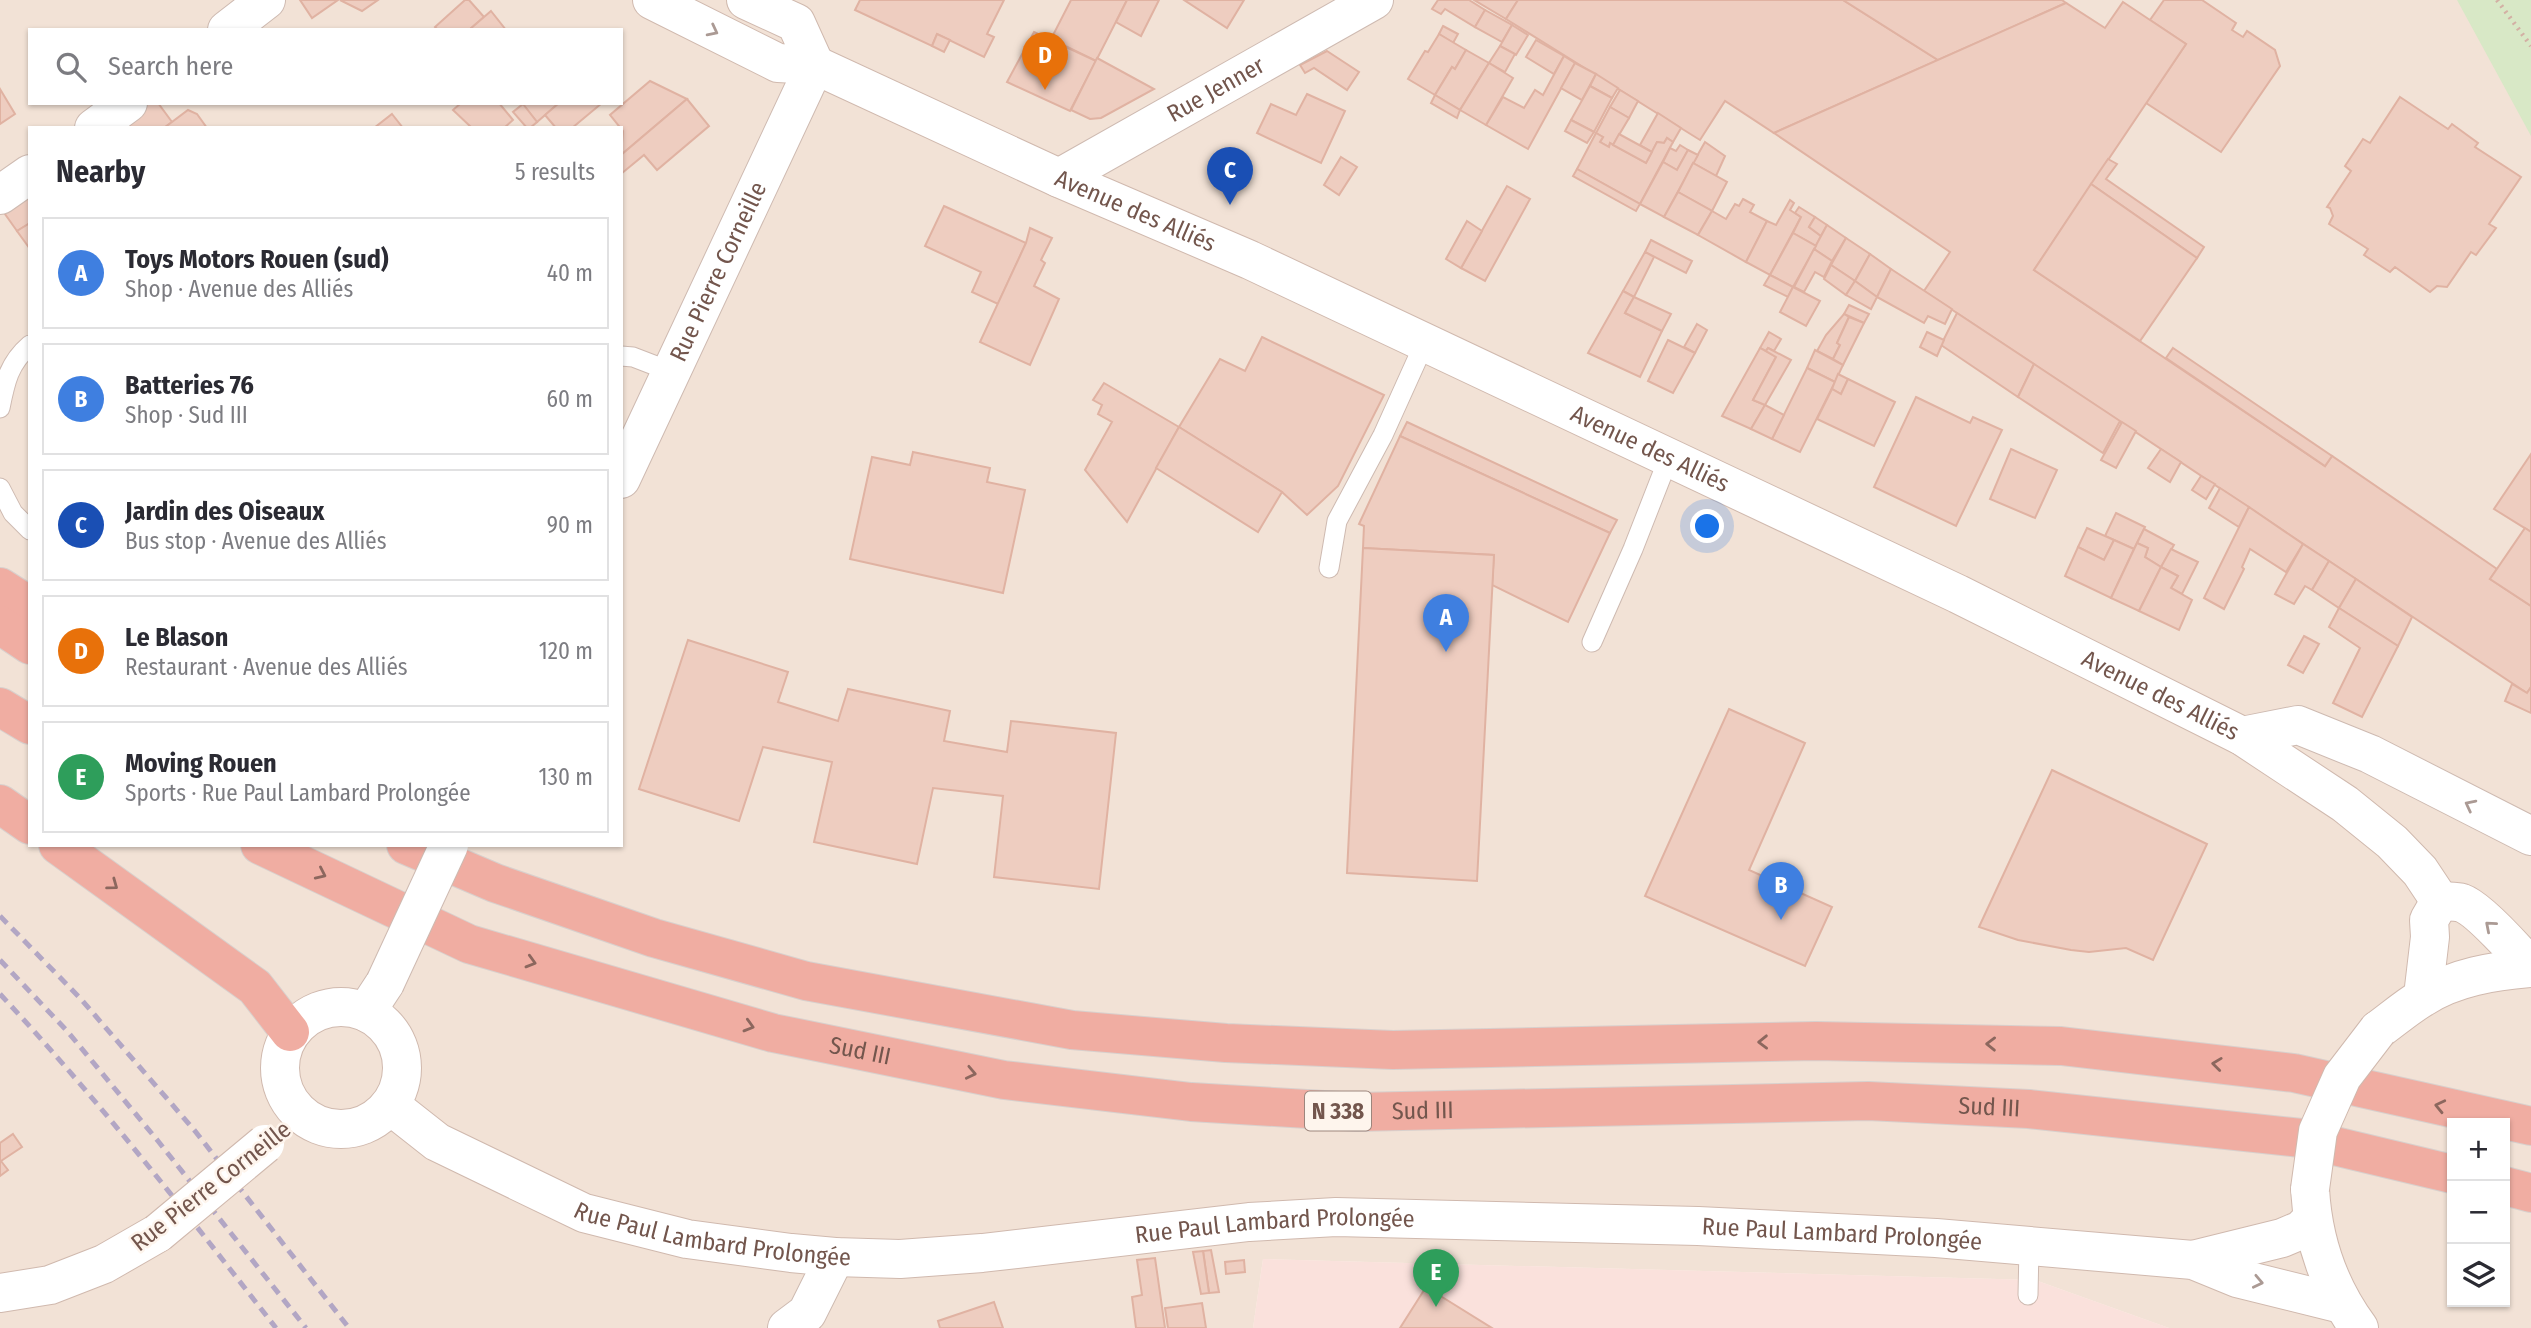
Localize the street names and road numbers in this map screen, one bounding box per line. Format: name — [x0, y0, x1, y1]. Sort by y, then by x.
street label: Rue Jenner — [1162, 51, 1270, 128]
street label: Avenue des Alliés — [1051, 164, 1220, 258]
street label: Rue Pierre Corneille — [664, 177, 772, 366]
street label: Avenue des Alliés — [1566, 399, 1734, 498]
street label: Avenue des Alliés — [2077, 644, 2244, 746]
street label: Sud III — [827, 1031, 893, 1071]
road number: N 338 — [1305, 1092, 1371, 1130]
street label: Sud III — [1958, 1092, 2021, 1123]
street label: Sud III — [1391, 1096, 1454, 1125]
street label: Rue Pierre Corneille — [126, 1115, 296, 1257]
street label: Rue Paul Lambard Prolongée — [569, 1196, 851, 1271]
street label: Rue Paul Lambard Prolongée — [1133, 1203, 1415, 1249]
street label: Rue Paul Lambard Prolongée — [1701, 1212, 1983, 1256]

